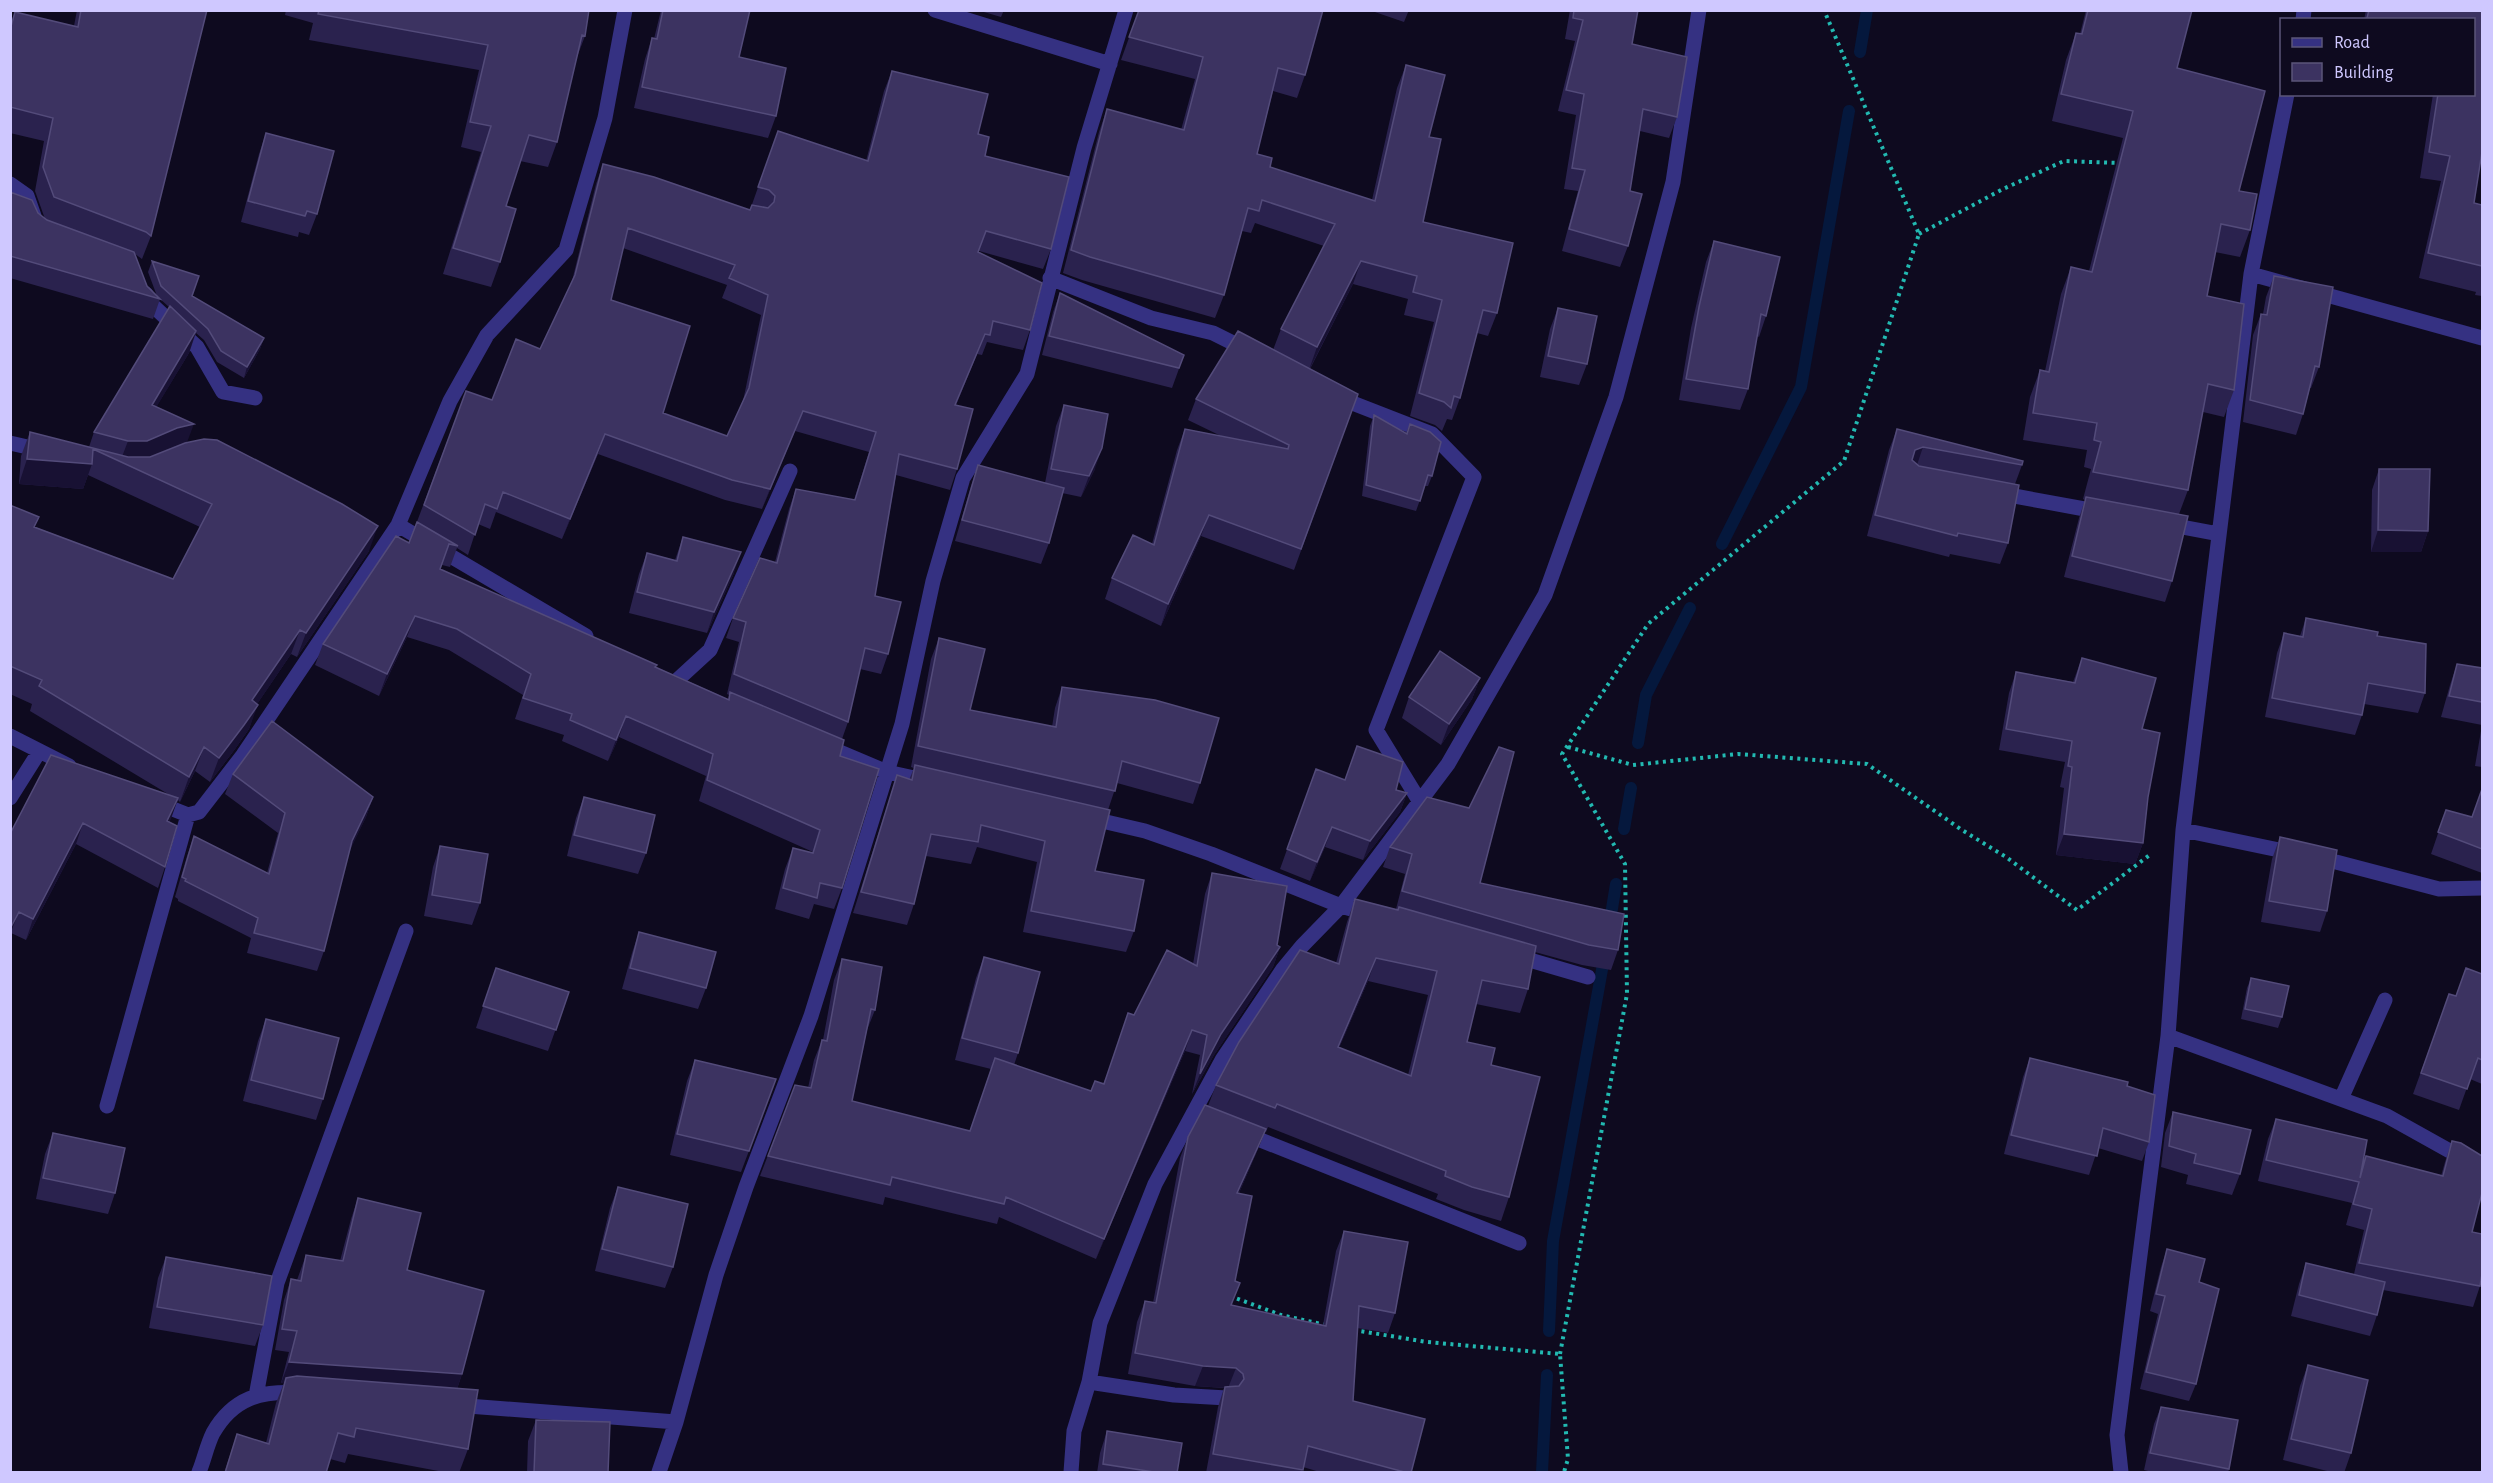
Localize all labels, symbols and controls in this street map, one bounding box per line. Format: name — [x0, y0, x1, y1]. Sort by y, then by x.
legend — [2280, 18, 2475, 96]
text: Road — [2334, 34, 2370, 52]
text: Building — [2334, 64, 2394, 82]

